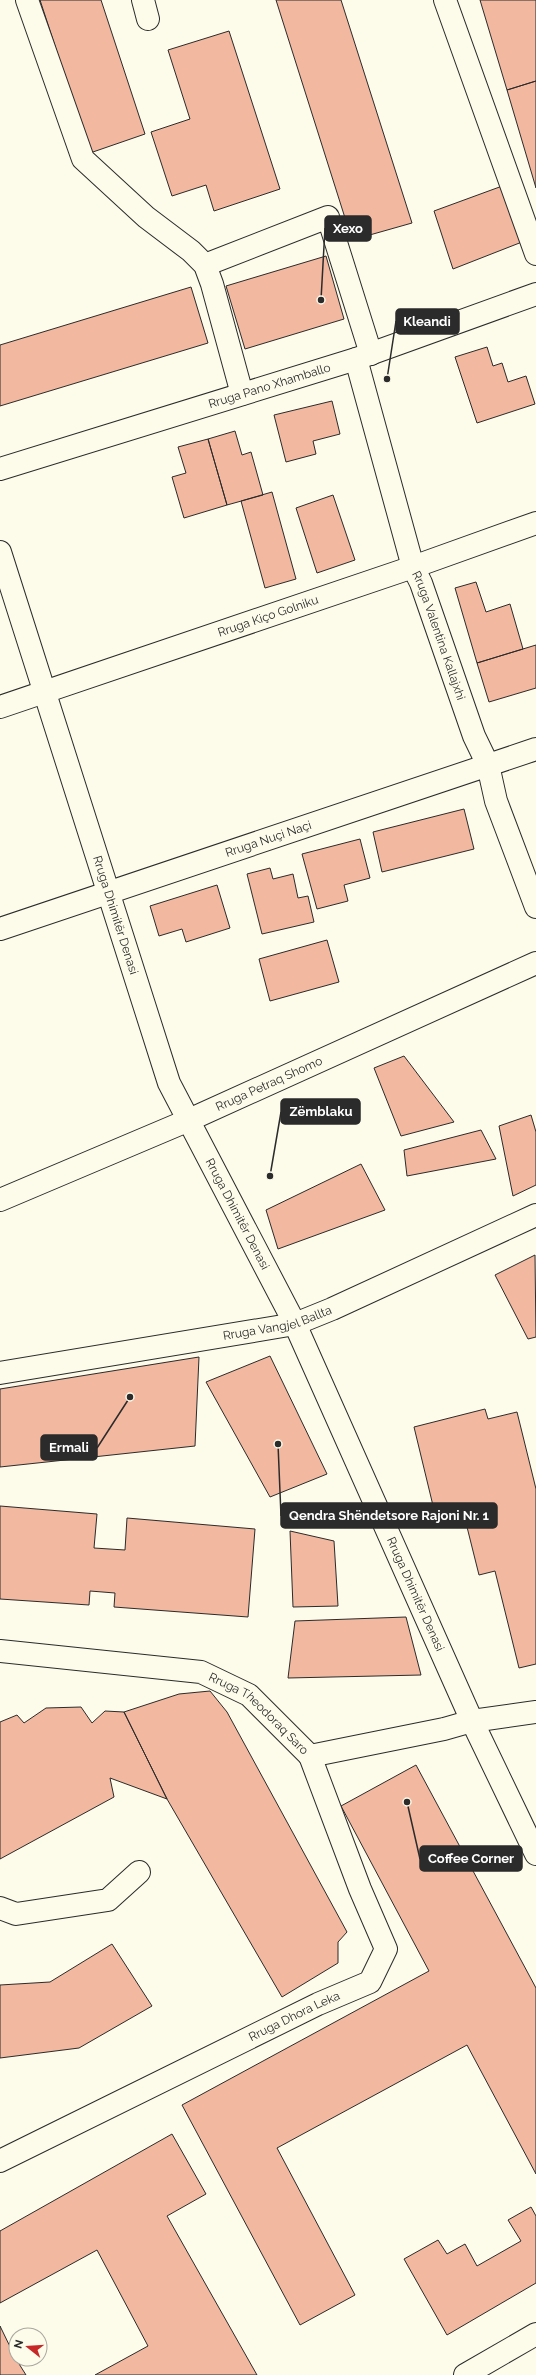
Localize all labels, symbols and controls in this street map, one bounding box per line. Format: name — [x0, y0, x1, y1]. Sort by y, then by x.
callout: Xexo — [325, 216, 371, 241]
text: Xexo — [332, 221, 363, 236]
callout: Kleandi — [396, 309, 459, 334]
text: Kleandi — [403, 314, 451, 329]
street label: Rruga Pano Xhamballo — [207, 360, 332, 411]
street label: Rruga Valentina Kallajxhi — [409, 569, 468, 702]
street label: Rruga Kiço Golniku — [216, 593, 320, 640]
street label: Rruga Nuçi Naçi — [223, 818, 313, 860]
street label: Rruga Dhimitër Denasi — [90, 854, 141, 976]
street label: Rruga Petraq Shomo — [214, 1054, 324, 1114]
callout: Zëmblaku — [281, 1099, 360, 1124]
text: Zëmblaku — [290, 1104, 352, 1119]
street label: Rruga Dhimitër Denasi — [203, 1156, 272, 1272]
street label: Rruga Vangjel Ballta — [222, 1303, 334, 1343]
callout: Ermali — [41, 1435, 97, 1460]
text: Ermali — [49, 1440, 89, 1455]
callout: Qendra Shëndetsore Rajoni Nr. 1 — [281, 1503, 497, 1528]
text: Qendra Shëndetsore Rajoni Nr. 1 — [289, 1508, 489, 1523]
street label: Rruga Dhimitër Denasi — [384, 1535, 447, 1653]
street label: Rruga Theodoraq Saro — [206, 1670, 311, 1757]
callout: Coffee Corner — [420, 1846, 522, 1871]
text: Coffee Corner — [428, 1851, 514, 1866]
street label: Rruga Dhora Leka — [246, 1989, 342, 2044]
north arrow — [8, 2327, 48, 2367]
text: N — [11, 2338, 26, 2350]

